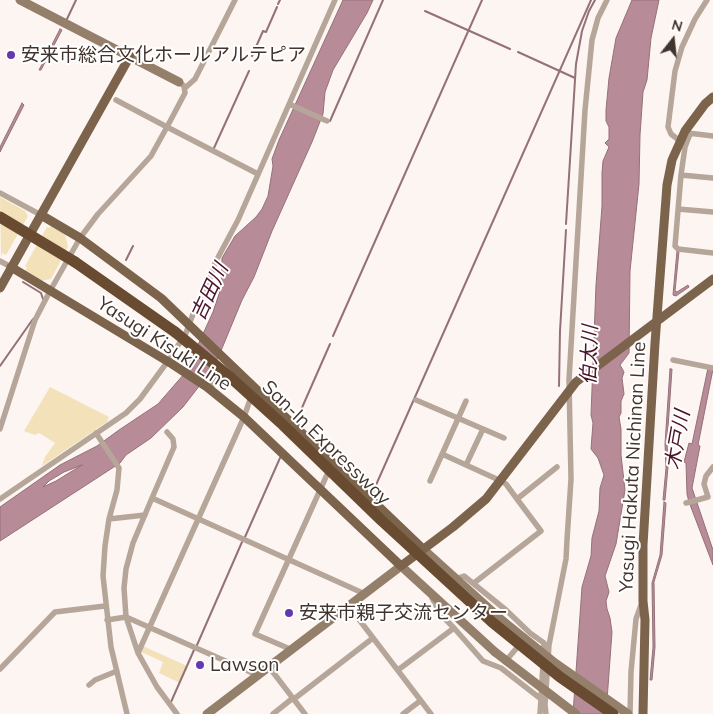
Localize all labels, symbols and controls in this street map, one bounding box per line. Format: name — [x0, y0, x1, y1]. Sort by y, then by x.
north arrow — [648, 15, 698, 65]
text: N — [670, 15, 685, 36]
place label: 安来市総合文化ホールアルテピア — [21, 44, 306, 66]
marker: 安来市総合文化ホールアルテピア — [5, 49, 17, 61]
water label: 吉田川 — [186, 260, 234, 324]
street label: Yasugi Kisuki Line — [93, 292, 235, 396]
water label: 伯太川 — [577, 325, 603, 385]
street label: Yasugi Hakuta Nichinan Line — [615, 341, 651, 593]
street label: San-In Expressway — [257, 376, 395, 510]
water label: 木戸川 — [661, 408, 695, 472]
place label: 安来市親子交流センター — [299, 602, 508, 624]
marker: 安来市親子交流センター — [283, 607, 295, 619]
place label: Lawson — [210, 654, 279, 676]
marker: Lawson — [194, 659, 206, 671]

